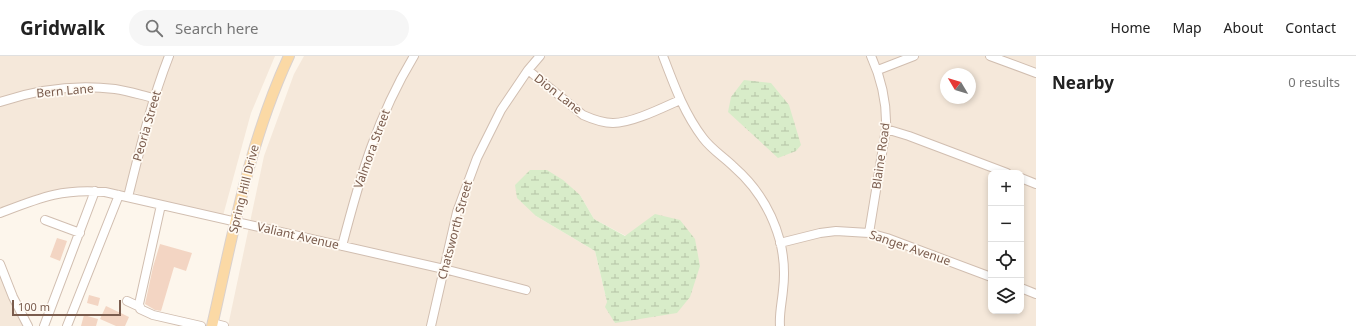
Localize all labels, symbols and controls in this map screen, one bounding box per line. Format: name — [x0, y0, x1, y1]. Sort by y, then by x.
search box — [129, 10, 409, 46]
text: Gridwalk — [20, 15, 105, 41]
icon: search — [143, 17, 165, 39]
text: Search here — [175, 18, 259, 38]
text: Home — [1111, 18, 1150, 37]
text: Map — [1172, 18, 1202, 37]
text: About — [1224, 18, 1263, 37]
text: Contact — [1285, 18, 1336, 37]
north arrow — [940, 68, 976, 104]
street label: Dion Lane — [531, 69, 586, 118]
text: Nearby — [1052, 71, 1114, 94]
text: 0 results — [1288, 73, 1340, 91]
street label: Bern Lane — [36, 80, 94, 101]
street label: Peoria Street — [128, 88, 165, 163]
street label: Valmora Street — [349, 106, 394, 191]
street label: Blaine Road — [867, 122, 894, 190]
street label: Spring Hill Drive — [224, 142, 263, 235]
map controls — [988, 170, 1024, 314]
button: + — [988, 170, 1024, 206]
street label: Chatsworth Street — [433, 178, 476, 281]
button: − — [988, 206, 1024, 242]
street label: Valiant Avenue — [255, 218, 341, 253]
street label: Sanger Avenue — [867, 226, 953, 269]
button: locate — [988, 242, 1024, 278]
button: layers — [988, 278, 1024, 314]
scale bar — [12, 298, 121, 317]
text: 100 m — [18, 299, 50, 314]

